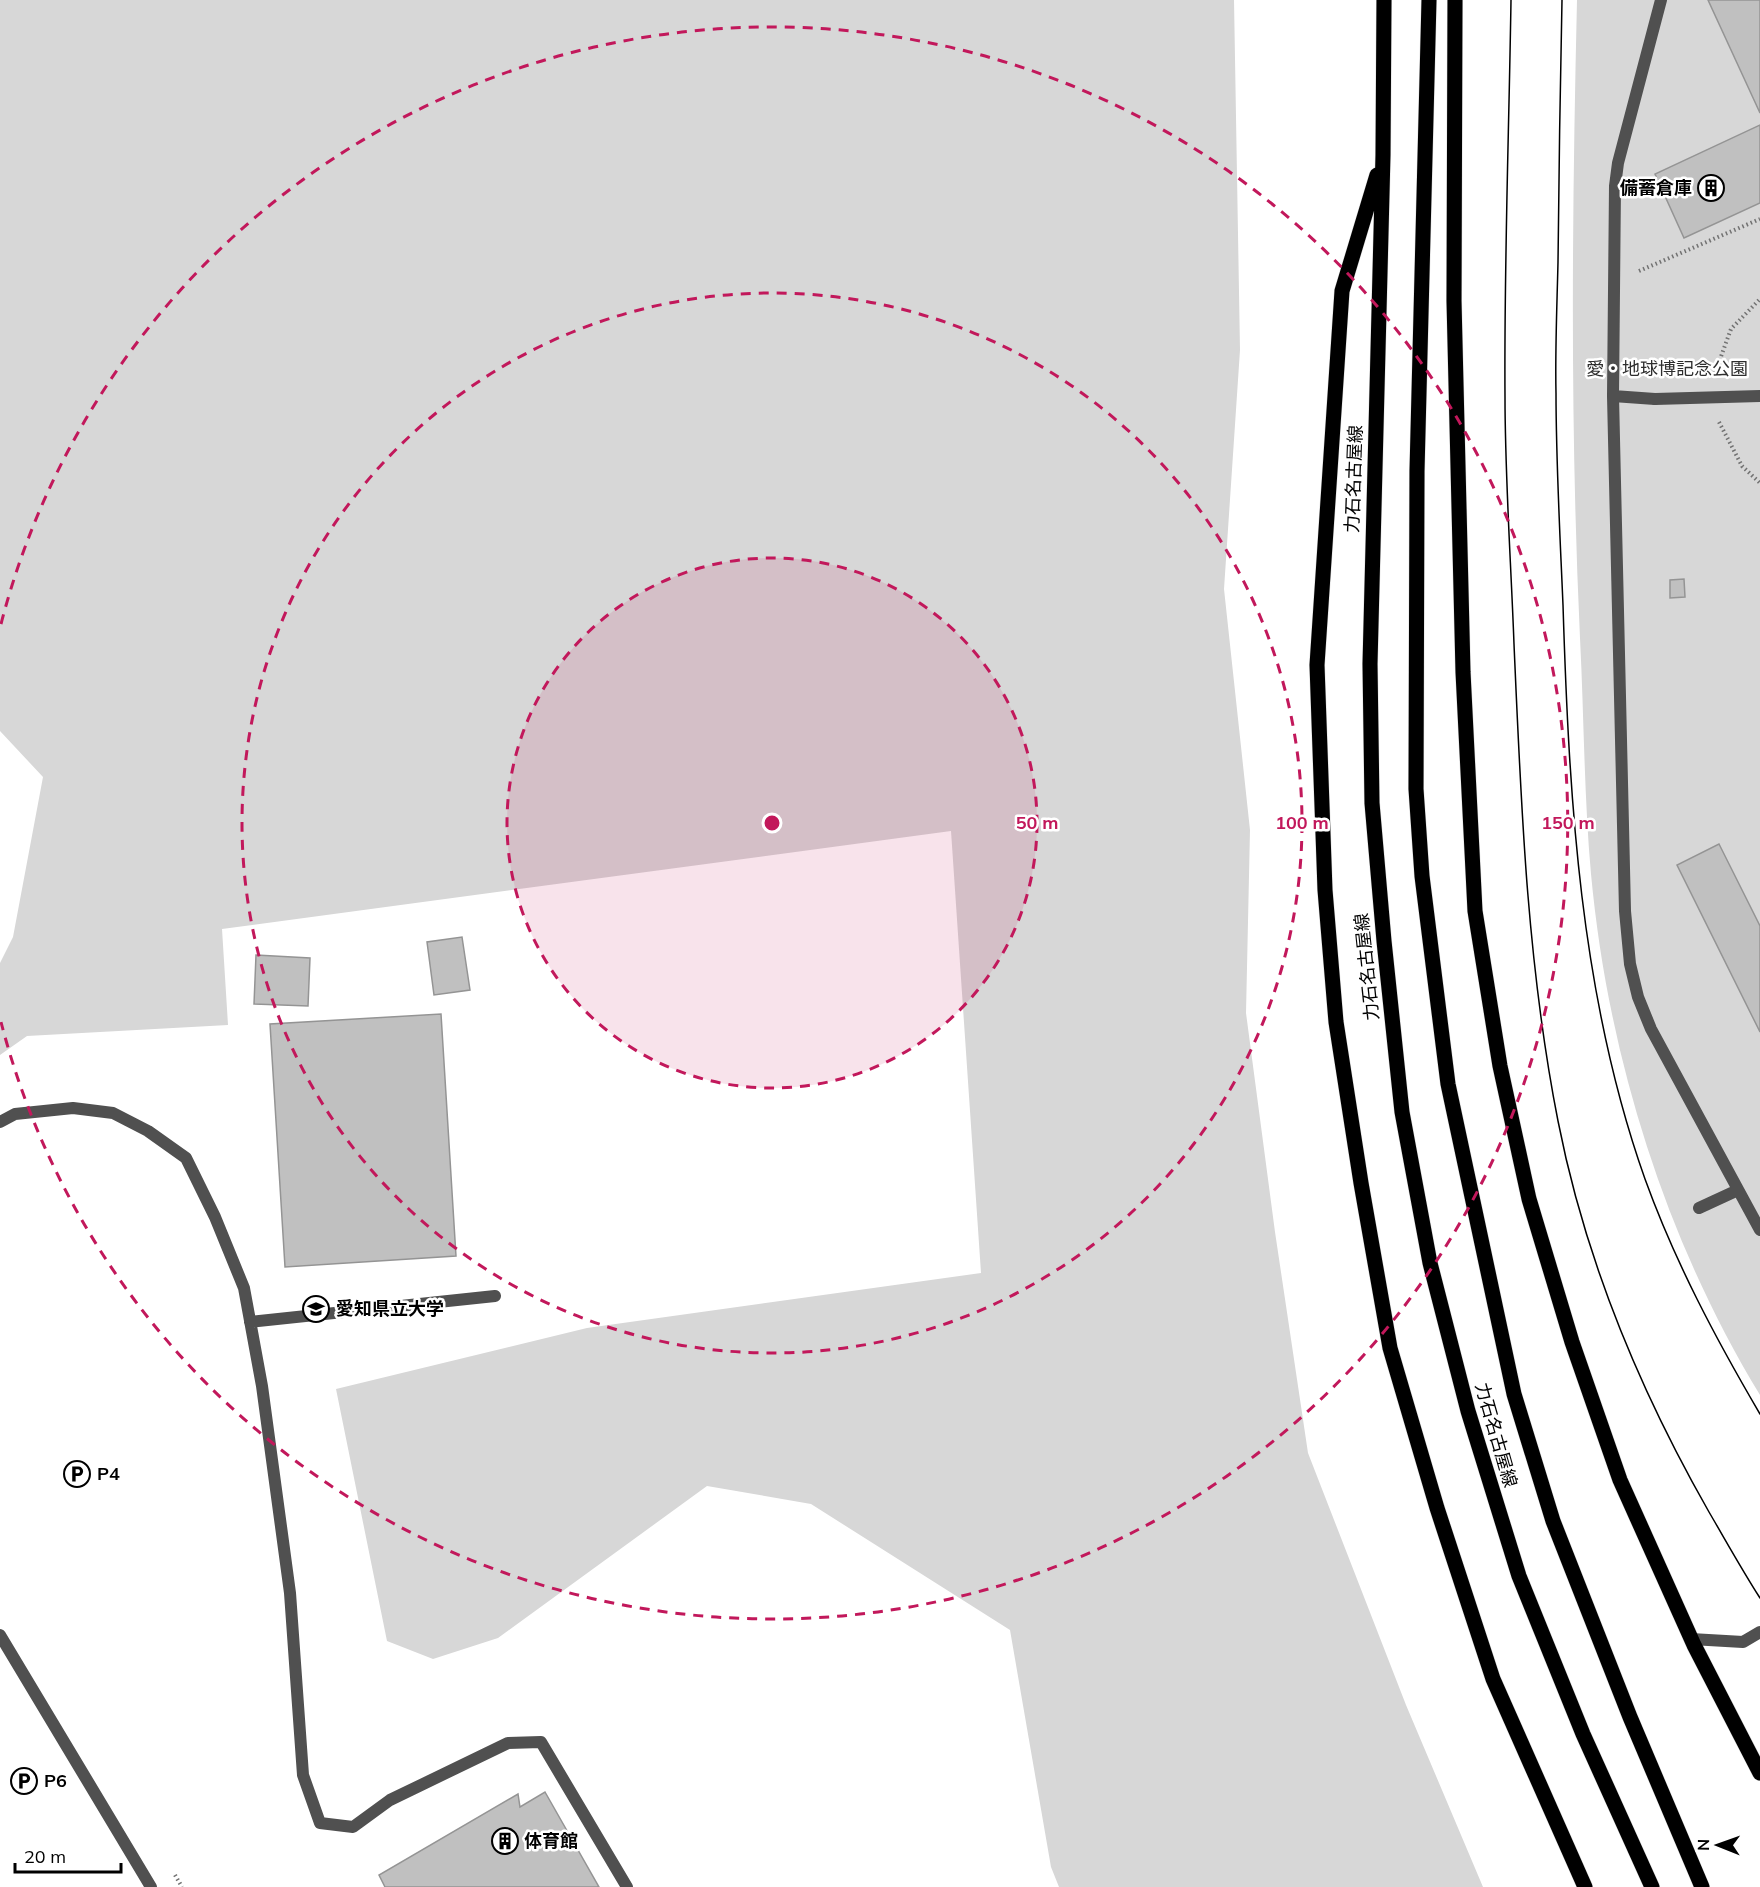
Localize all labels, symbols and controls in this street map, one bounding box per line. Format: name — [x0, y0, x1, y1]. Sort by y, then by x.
building icon: 備蓄倉庫 — [1696, 173, 1726, 203]
place label: 備蓄倉庫 — [1620, 176, 1692, 199]
park label: 愛・地球博記念公園 — [1586, 357, 1748, 380]
street label: 力石名古屋線 — [1340, 425, 1367, 533]
text: 50 m — [1016, 811, 1058, 834]
text: 100 m — [1275, 811, 1329, 834]
text: 150 m — [1541, 811, 1595, 834]
centre of rings — [762, 813, 782, 833]
street label: 力石名古屋線 — [1349, 912, 1384, 1022]
school or university icon: 愛知県立大学 — [301, 1294, 331, 1324]
place label: 愛知県立大学 — [336, 1297, 444, 1320]
street label: 力石名古屋線 — [1471, 1380, 1522, 1490]
parking icon: P4 — [62, 1459, 92, 1489]
place label: P4 — [97, 1462, 120, 1485]
parking icon: P6 — [9, 1766, 39, 1796]
place label: P6 — [44, 1769, 67, 1792]
north arrow — [1688, 1815, 1748, 1875]
building icon: 体育館 — [490, 1826, 520, 1856]
place label: 体育館 — [524, 1829, 578, 1852]
scale bar — [15, 1836, 122, 1874]
text: N — [1693, 1839, 1713, 1851]
text: 20 m — [24, 1845, 66, 1868]

